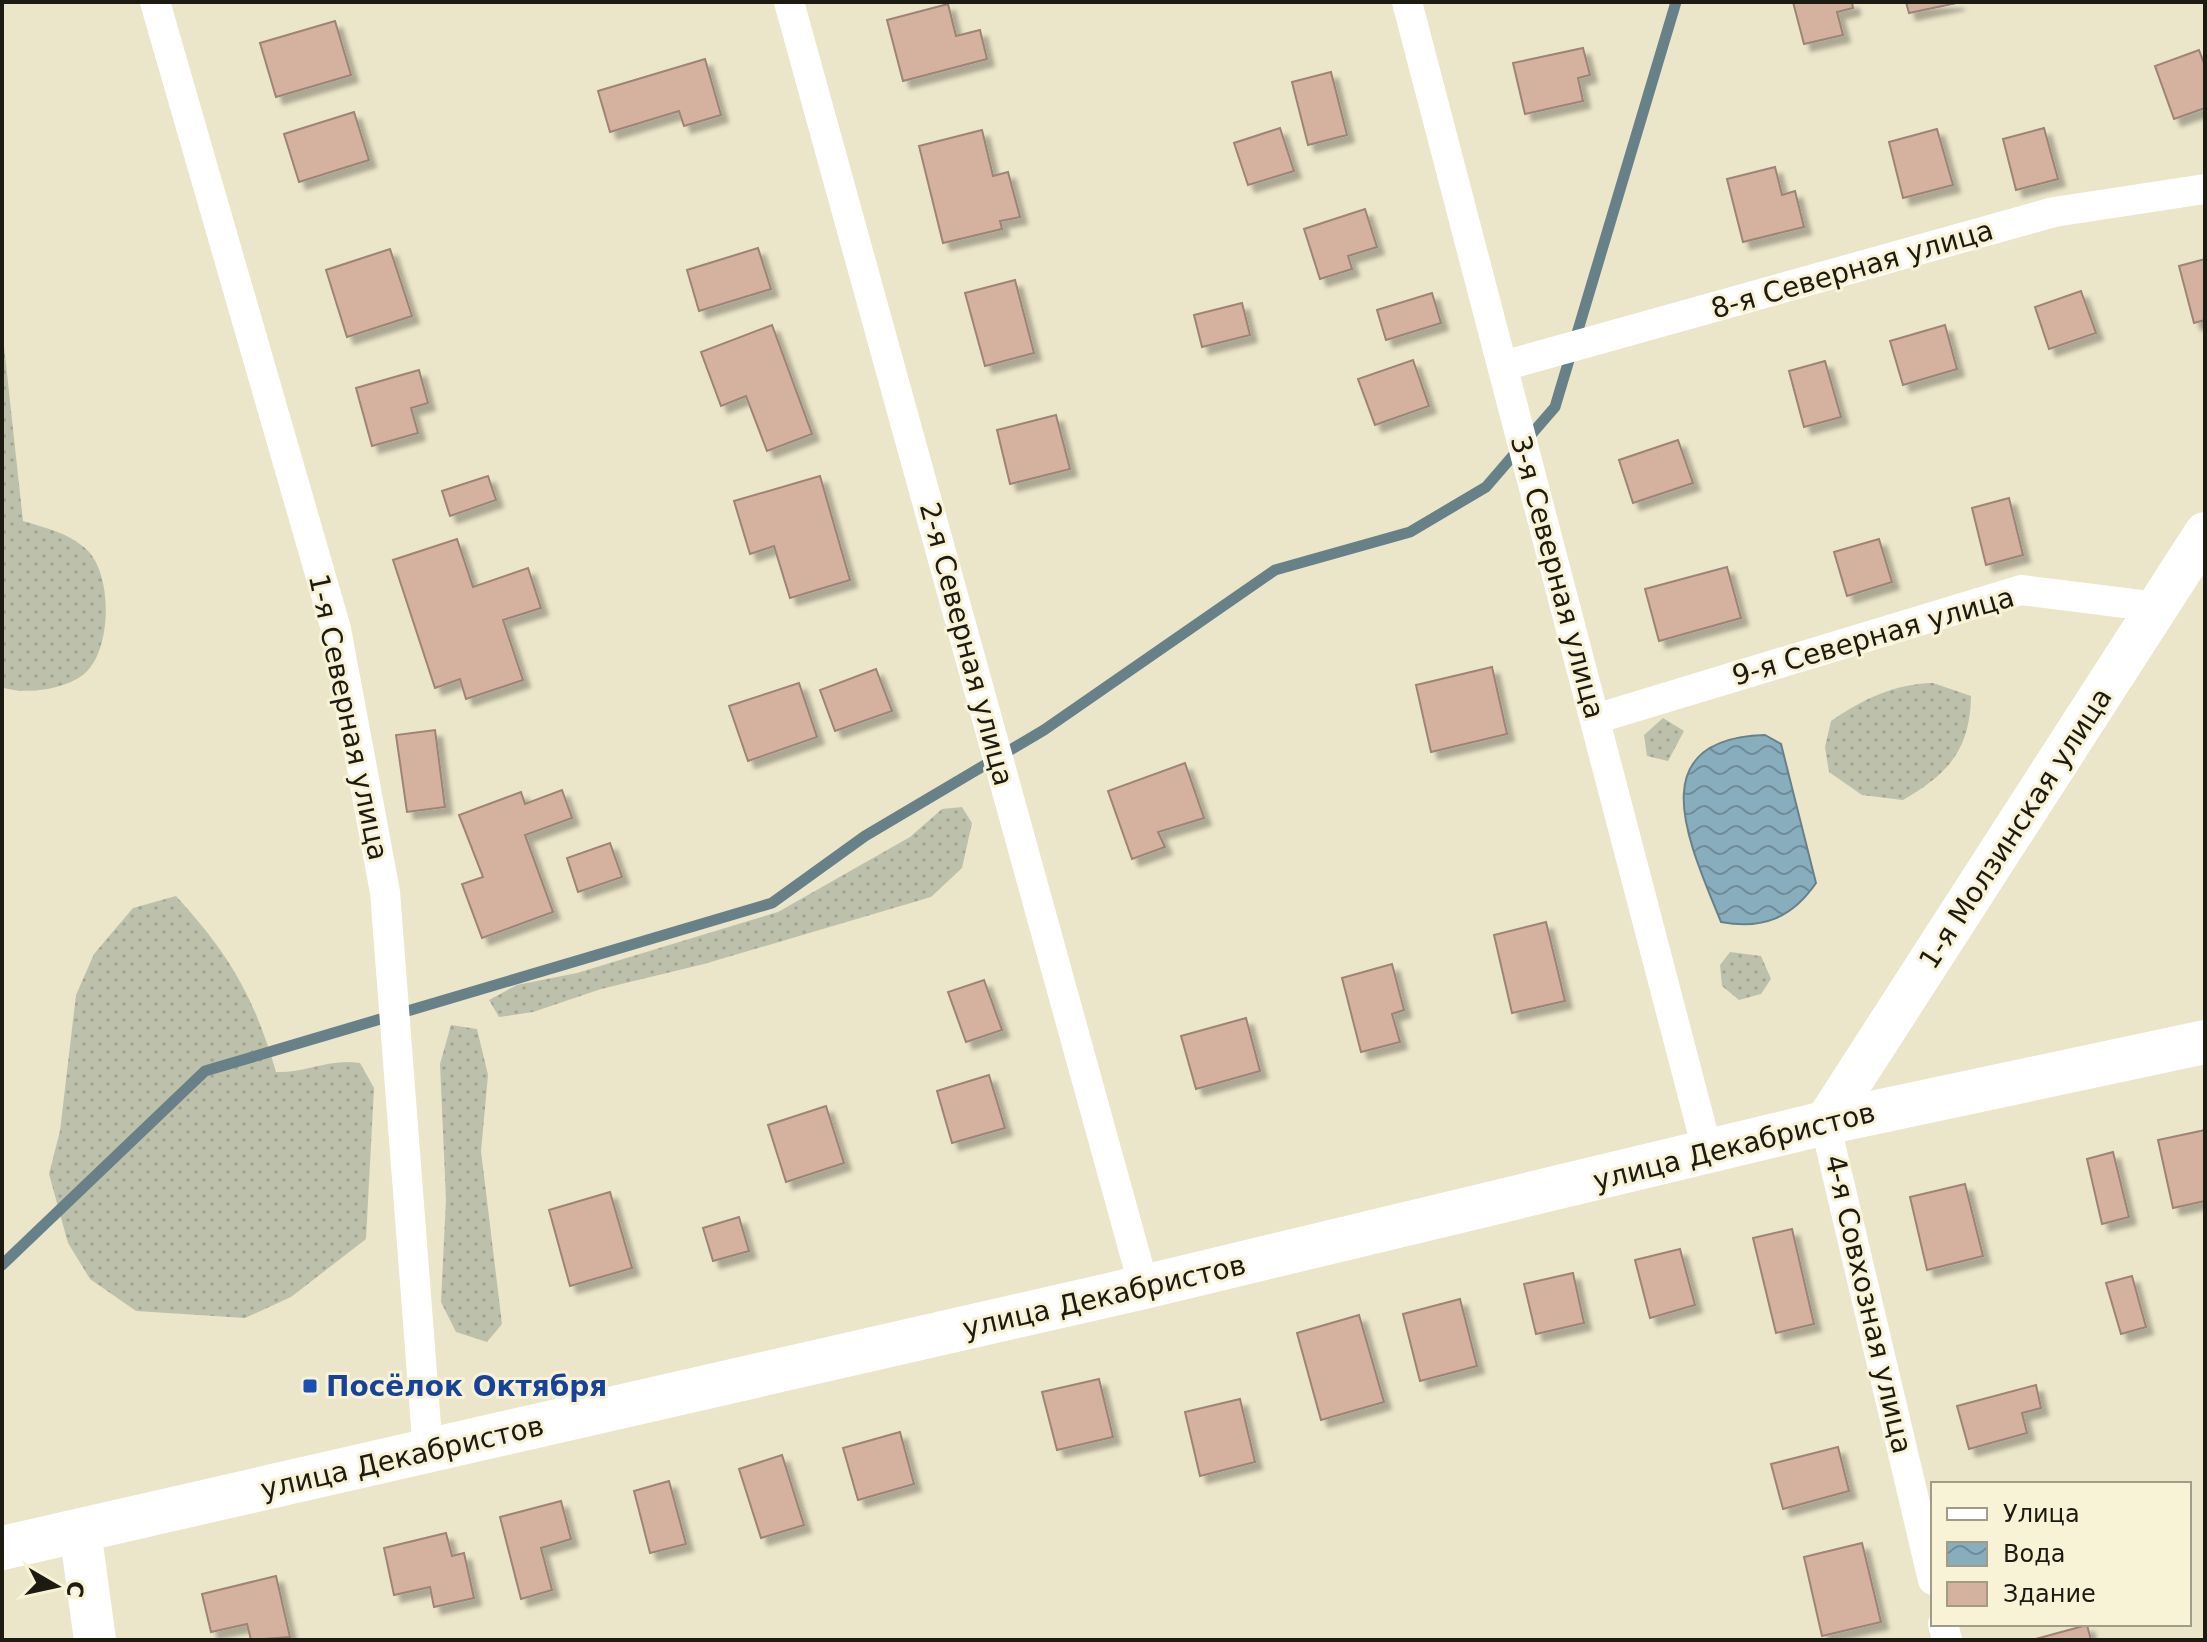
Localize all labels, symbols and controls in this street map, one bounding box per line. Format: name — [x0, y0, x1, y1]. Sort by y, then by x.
street label: 8-я Северная улица — [1707, 213, 1997, 326]
street label: 3-я Северная улица — [1504, 432, 1611, 722]
street label: 2-я Северная улица — [913, 499, 1020, 789]
street label: 1-я Северная улица — [302, 571, 395, 863]
street label: 9-я Северная улица — [1728, 580, 2018, 693]
street label: 1-я Молзинская улица — [1912, 682, 2119, 975]
street label: улица Декабристов — [1590, 1095, 1879, 1198]
street label: 4-я Совхозная улица — [1818, 1152, 1919, 1457]
street label: улица Декабристов — [959, 1248, 1249, 1345]
place label: Посёлок Октября — [326, 1370, 607, 1403]
marker: Посёлок Октября — [301, 1377, 319, 1395]
street label: улица Декабристов — [257, 1409, 547, 1506]
legend — [1931, 1482, 2191, 1626]
text: Улица — [2003, 1500, 2080, 1528]
text: Вода — [2003, 1540, 2065, 1568]
north arrow — [16, 1546, 96, 1626]
text: С — [62, 1579, 89, 1599]
text: Здание — [2003, 1580, 2096, 1608]

